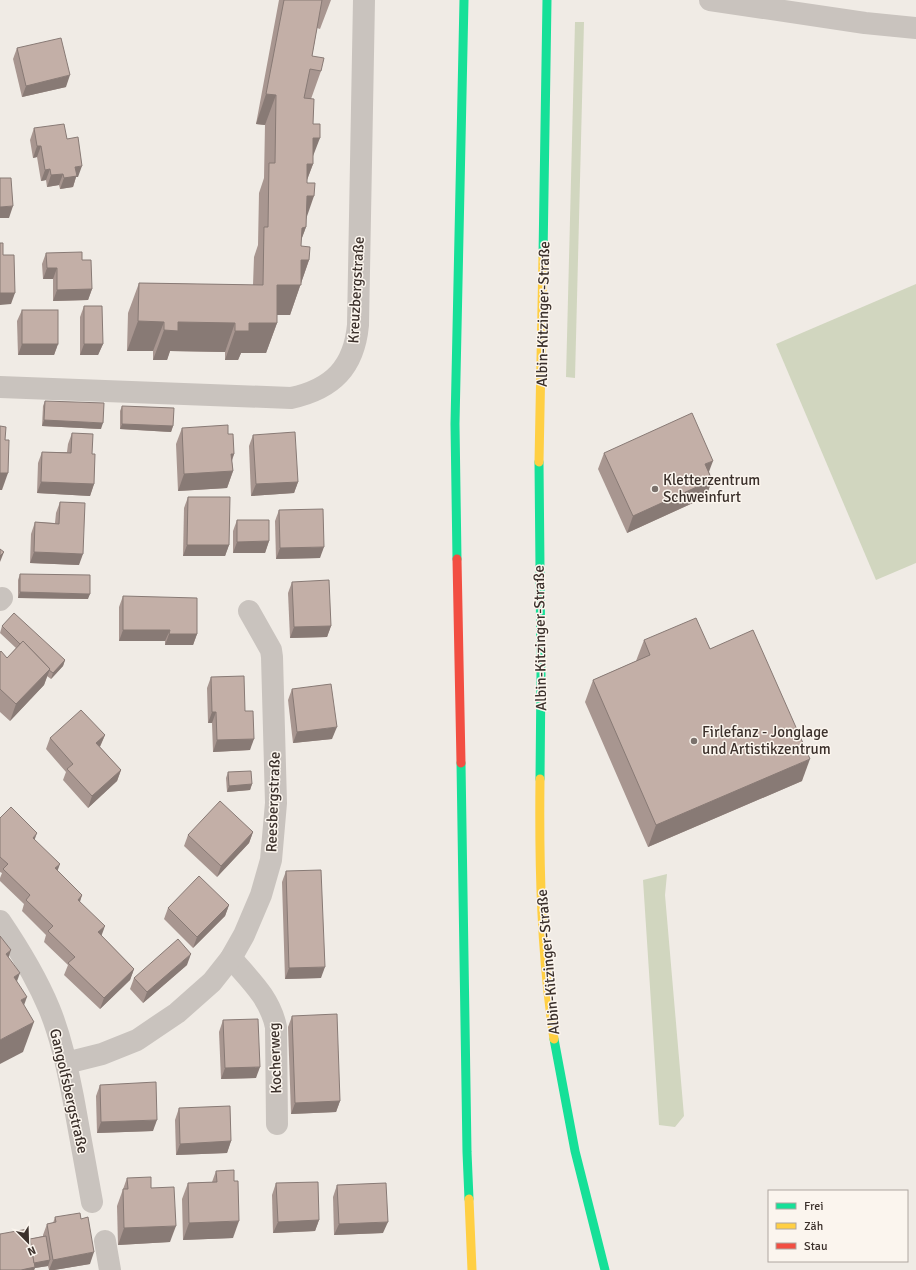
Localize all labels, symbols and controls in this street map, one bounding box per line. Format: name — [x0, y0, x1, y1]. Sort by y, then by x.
street label: Kreuzbergstraße — [344, 236, 368, 344]
street label: Albin-Kitzinger-Straße — [533, 241, 553, 387]
place label: Kletterzentrum Schweinfurt — [663, 471, 760, 506]
marker: Kletterzentrum Schweinfurt — [650, 484, 660, 494]
street label: Albin-Kitzinger-Straße — [530, 565, 550, 711]
place label: Firlefanz - Jonglage und Artistikzentrum — [702, 723, 831, 758]
marker: Firlefanz - Jonglage und Artistikzentrum — [689, 736, 699, 746]
street label: Reesbergstraße — [262, 751, 284, 853]
street label: Albin-Kitzinger-Straße — [533, 889, 563, 1035]
street label: Kocherweg — [265, 1022, 285, 1094]
street label: Gangolfsbergstraße — [46, 1027, 92, 1155]
legend — [768, 1190, 908, 1262]
text: Frei — [804, 1199, 823, 1214]
text: Zäh — [804, 1219, 823, 1234]
north arrow — [8, 1222, 48, 1262]
text: Stau — [804, 1239, 828, 1254]
text: N — [26, 1243, 38, 1258]

